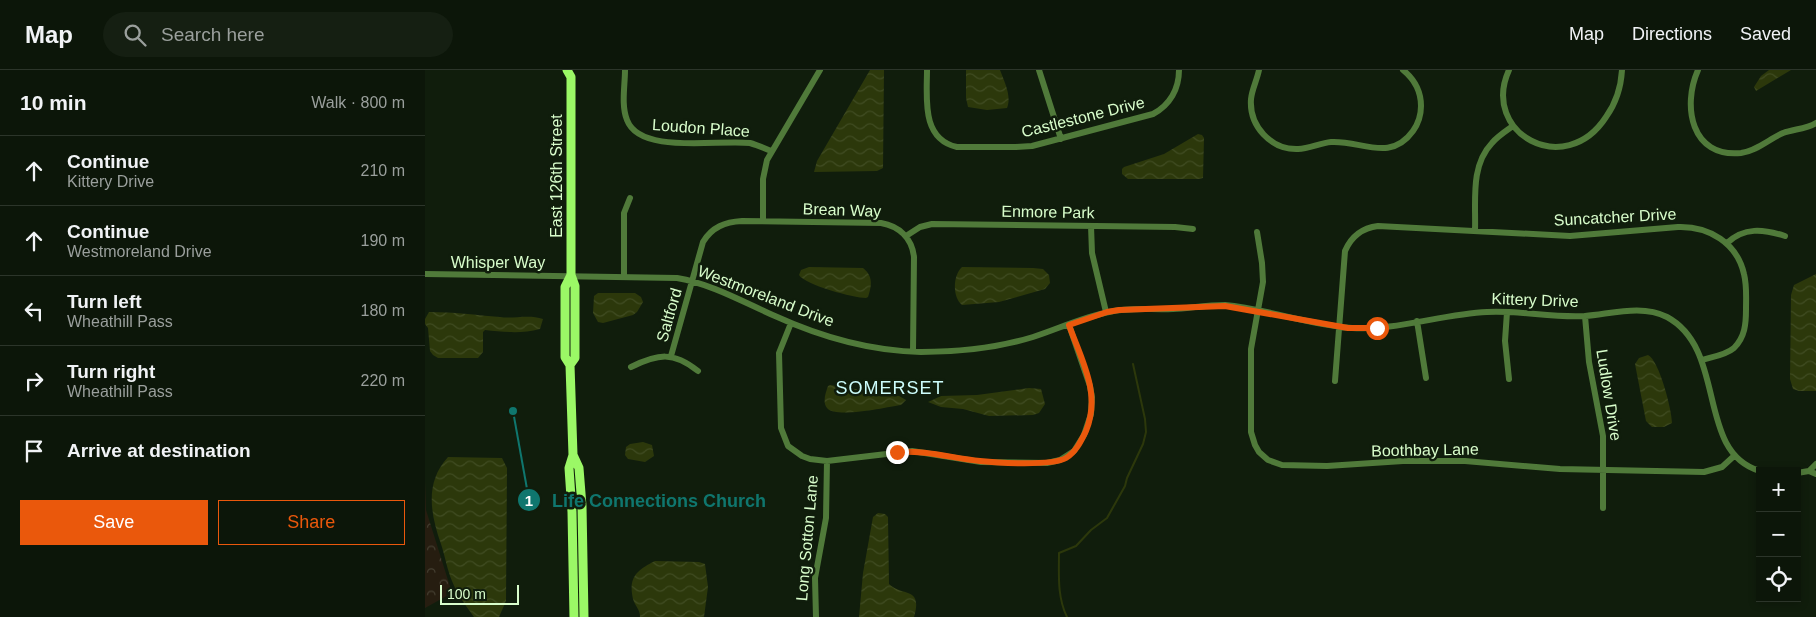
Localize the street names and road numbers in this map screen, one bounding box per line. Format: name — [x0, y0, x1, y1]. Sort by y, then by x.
street label: Castlestone Drive — [1020, 93, 1146, 141]
street label: East 126th Street — [548, 114, 565, 238]
street label: Loudon Place — [652, 116, 751, 140]
street label: Brean Way — [802, 200, 882, 220]
street label: Enmore Park — [1001, 203, 1096, 221]
street label: Suncatcher Drive — [1553, 205, 1677, 229]
street label: Whisper Way — [451, 254, 545, 271]
street label: Westmoreland Drive — [695, 262, 837, 330]
street label: Saltford — [653, 286, 685, 344]
street label: Kittery Drive — [1491, 290, 1579, 310]
street label: Ludlow Drive — [1593, 348, 1625, 442]
street label: Boothbay Lane — [1371, 441, 1479, 459]
street label: Long Sotton Lane — [793, 474, 821, 602]

